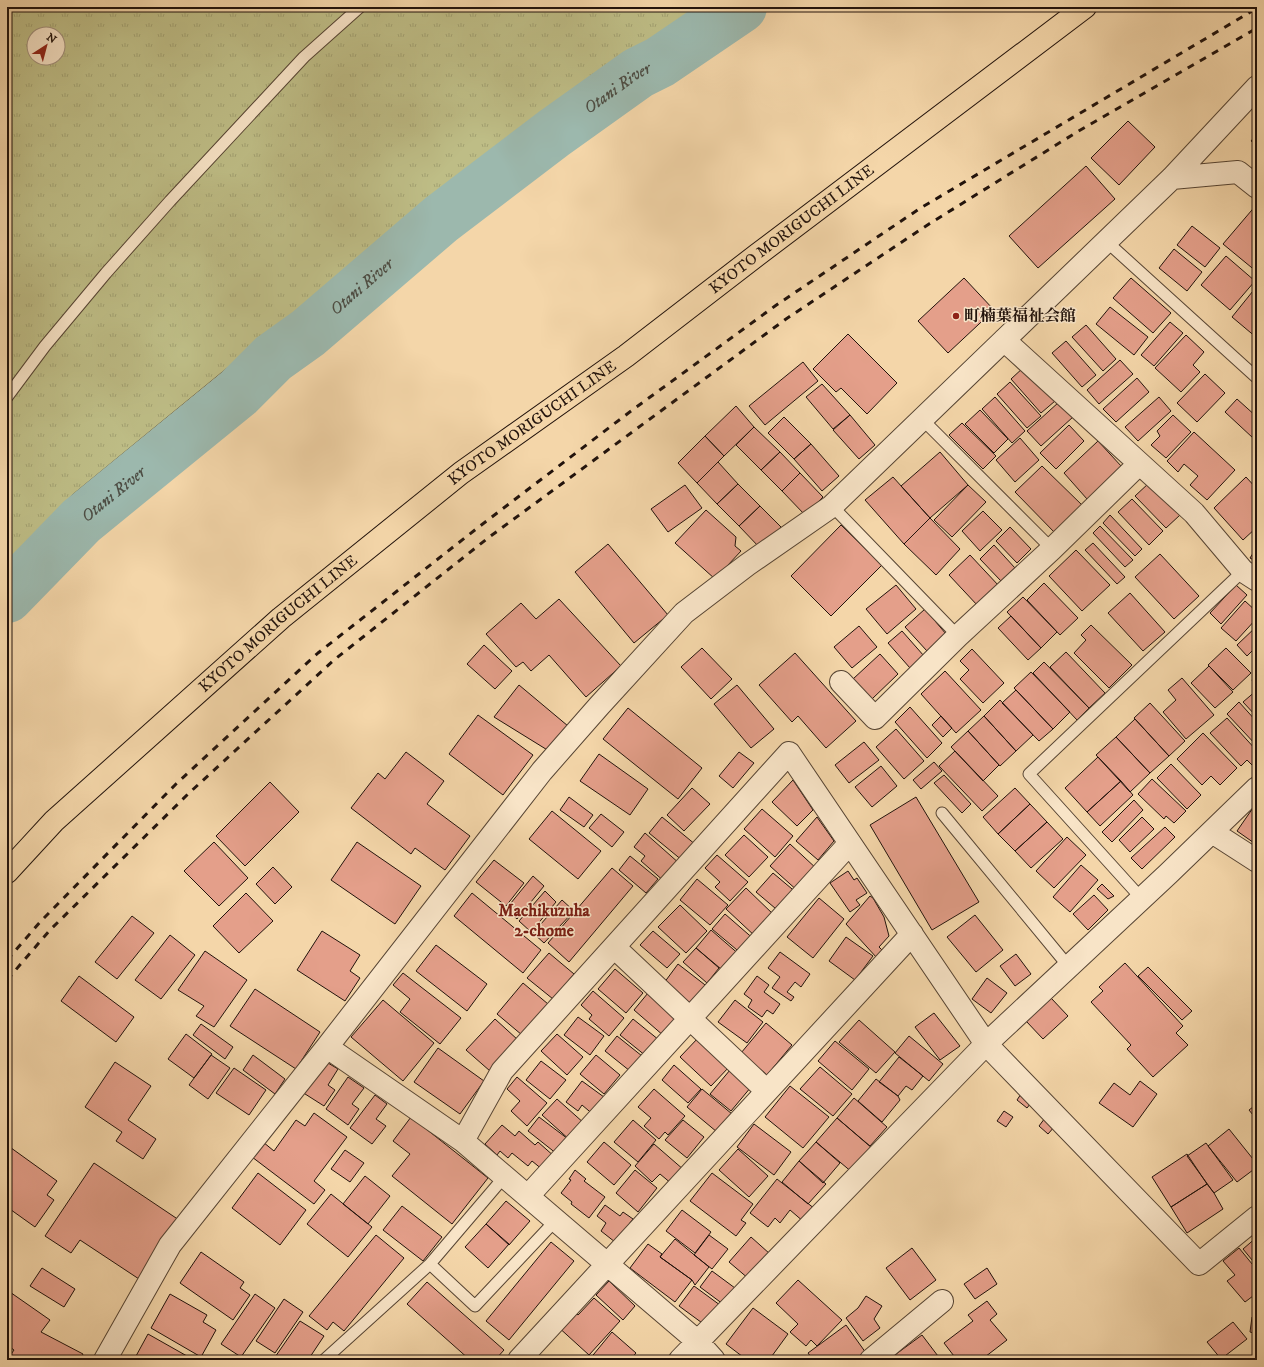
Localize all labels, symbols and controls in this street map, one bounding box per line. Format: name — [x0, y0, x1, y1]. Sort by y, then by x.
north arrow — [26, 26, 66, 66]
text: N — [44, 30, 59, 47]
water label: Otani River — [579, 56, 656, 119]
street label: KYOTO MORIGUCHI LINE — [705, 160, 878, 298]
water label: Otani River — [325, 252, 400, 320]
place label: 町楠葉福祉会館 — [964, 306, 1076, 326]
marker: 町楠葉福祉会館 — [951, 311, 961, 321]
street label: KYOTO MORIGUCHI LINE — [444, 356, 620, 490]
water label: Otani River — [77, 460, 152, 527]
street label: KYOTO MORIGUCHI LINE — [195, 551, 361, 697]
district label: Machikuzuha 2-chome — [498, 900, 591, 942]

